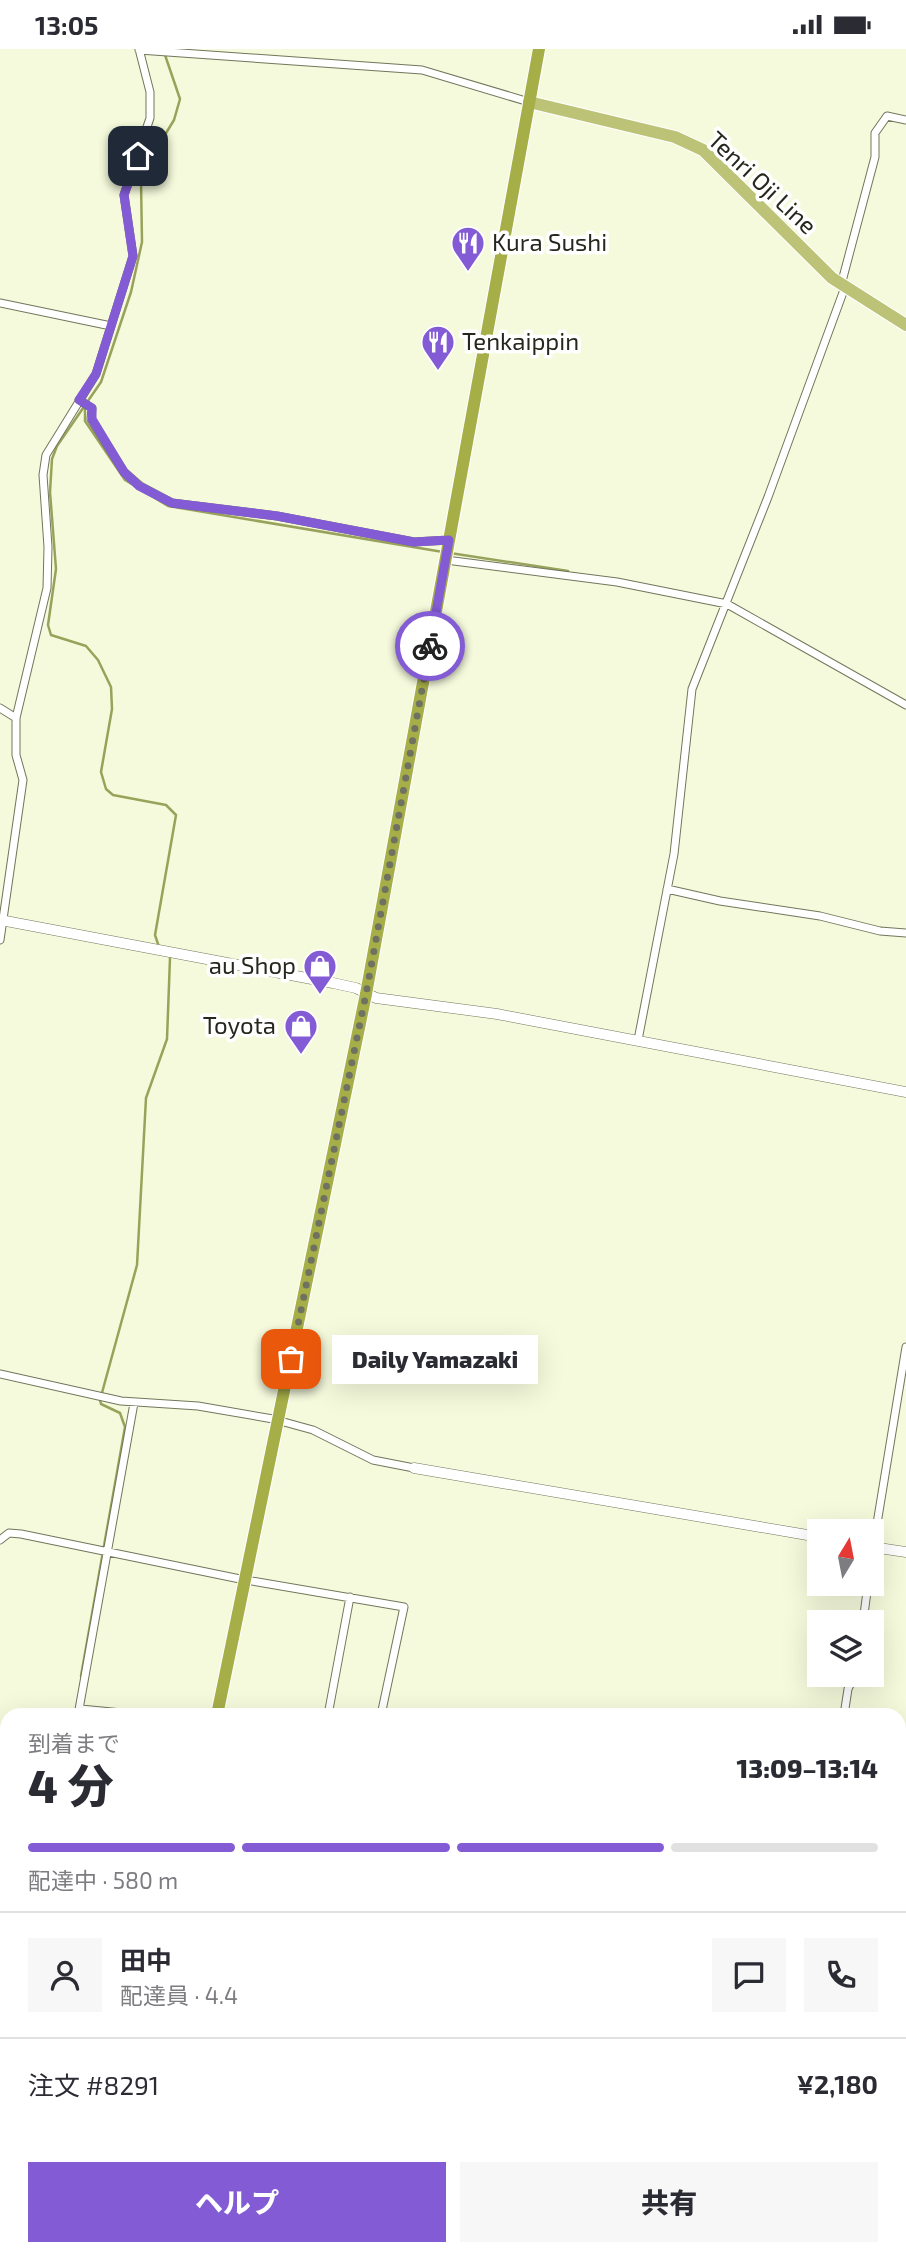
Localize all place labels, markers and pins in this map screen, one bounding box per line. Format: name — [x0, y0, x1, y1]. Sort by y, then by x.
pin — [108, 126, 168, 186]
restaurant icon: Kura Sushi — [449, 224, 487, 273]
place label: Kura Sushi — [492, 227, 607, 256]
restaurant icon: Tenkaippin — [419, 323, 457, 372]
place label: Tenkaippin — [462, 326, 579, 355]
shop icon: au Shop — [301, 947, 339, 996]
place label: au Shop — [209, 950, 296, 979]
shop icon: Toyota — [282, 1007, 320, 1056]
place label: Toyota — [203, 1010, 276, 1039]
pin — [261, 1329, 321, 1389]
callout: Daily Yamazaki — [333, 1335, 540, 1383]

